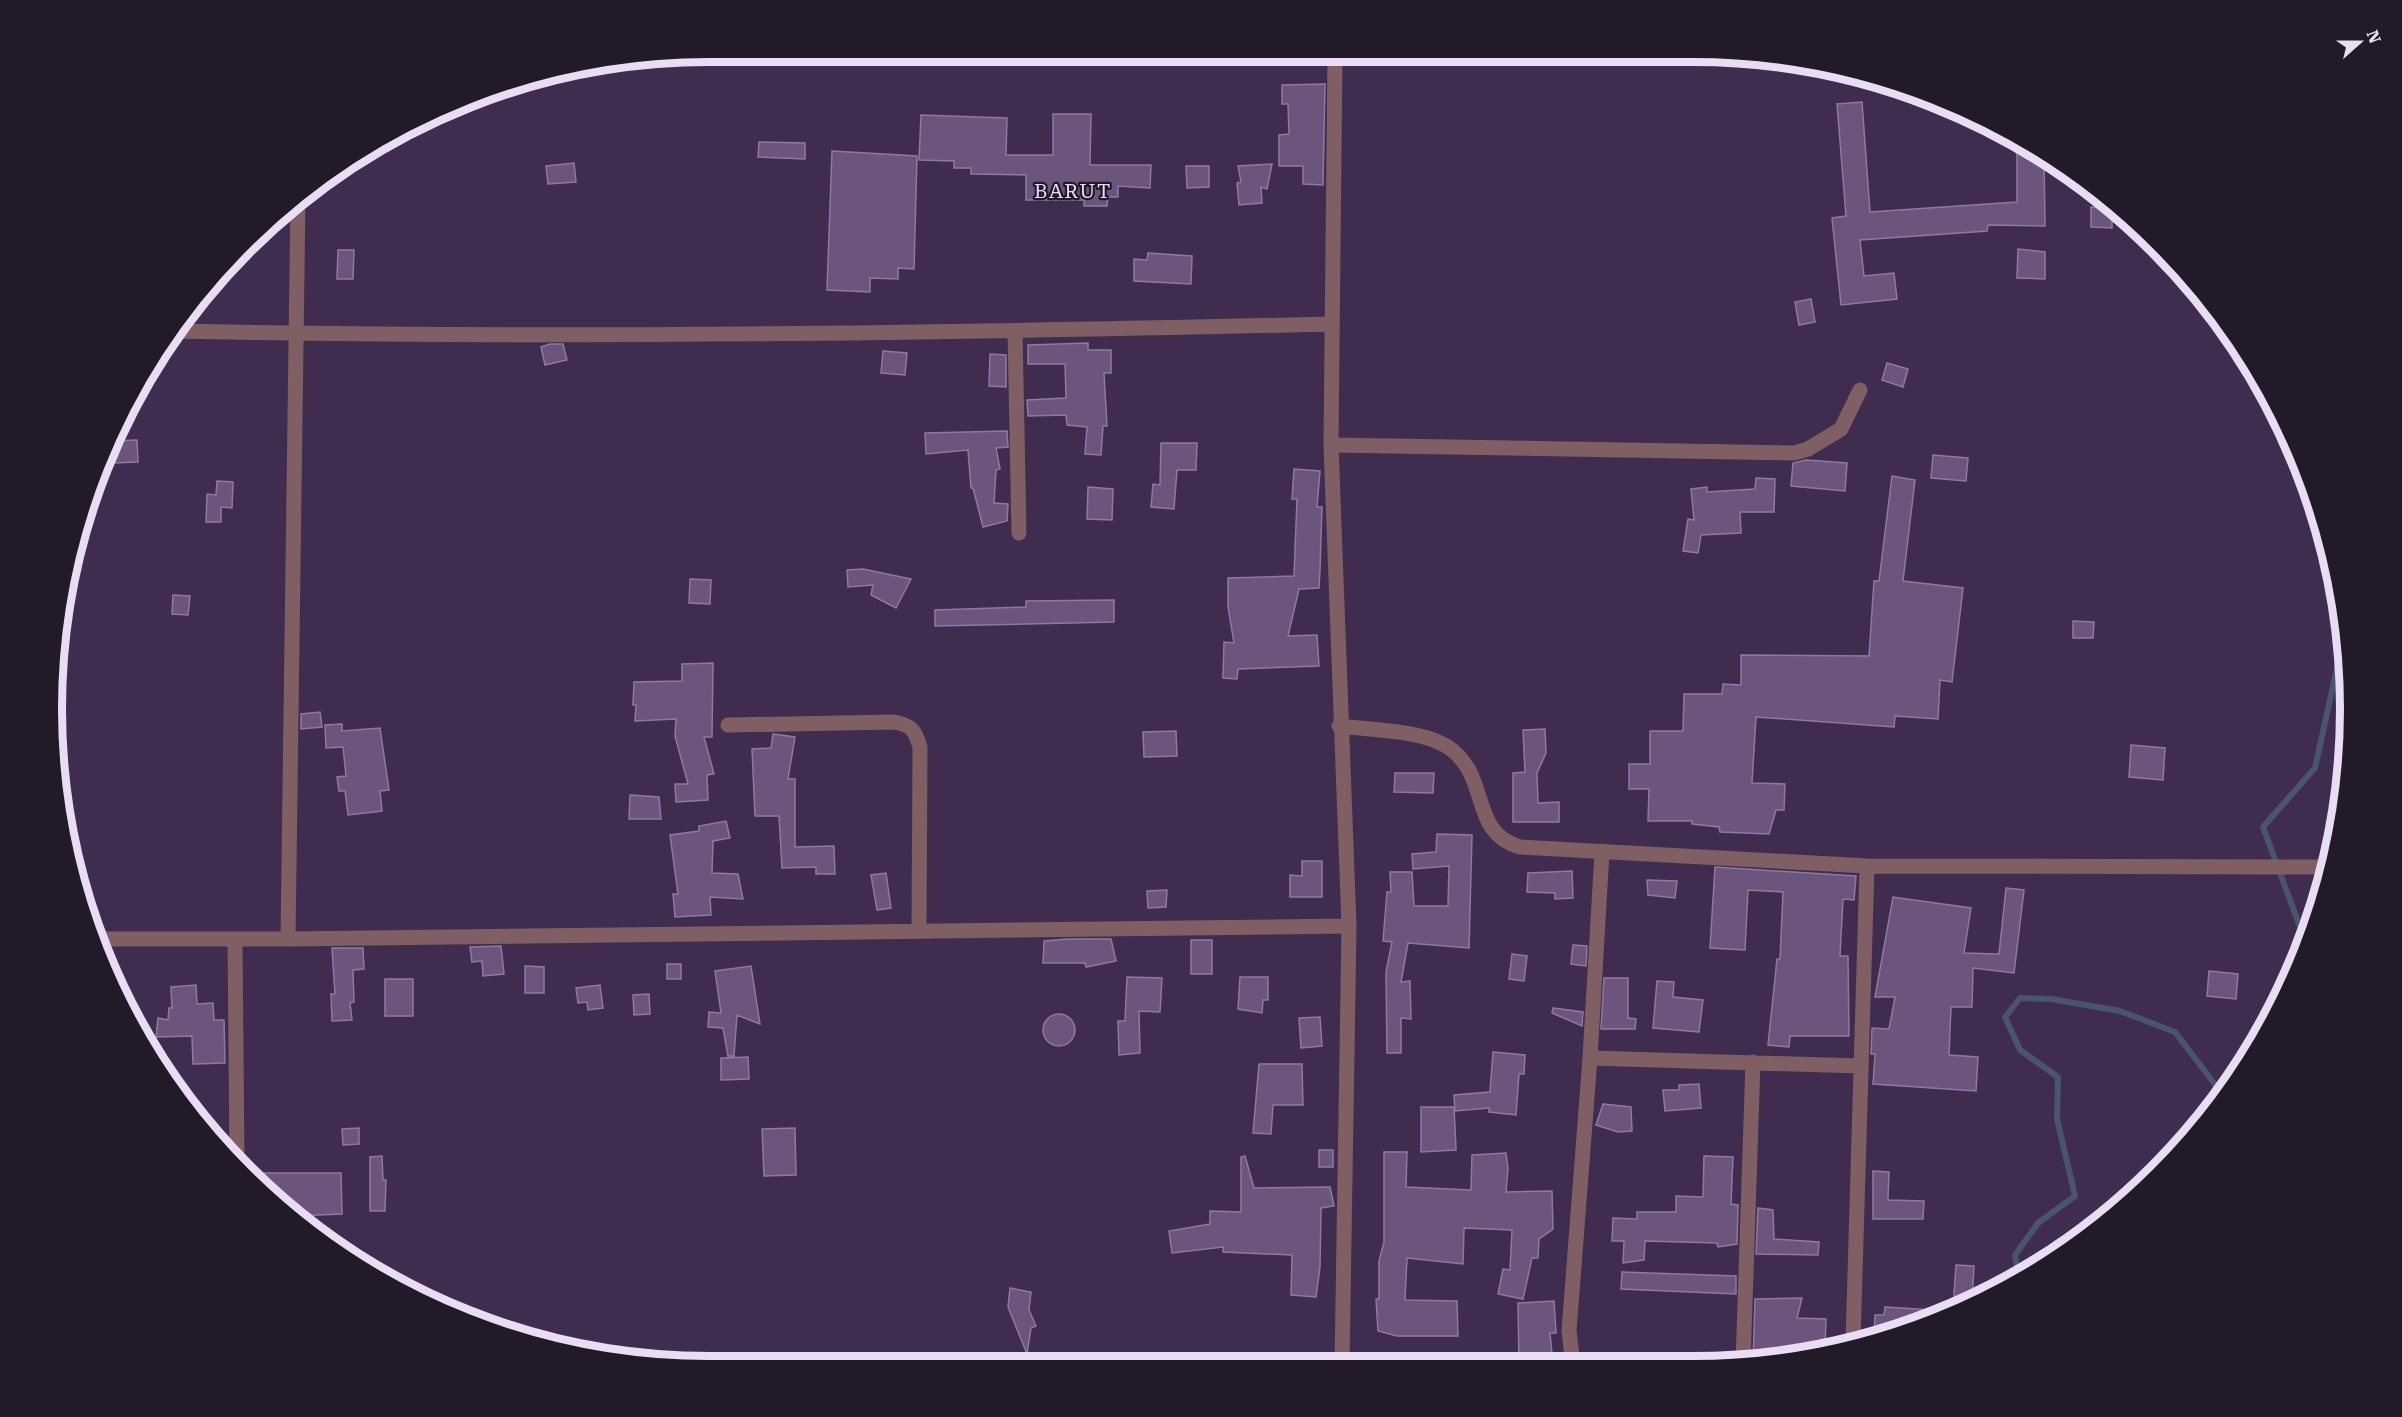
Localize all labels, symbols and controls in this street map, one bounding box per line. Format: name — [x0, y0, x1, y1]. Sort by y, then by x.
north arrow — [2330, 12, 2390, 72]
text: N — [2362, 28, 2385, 46]
district label: BARUT — [1034, 179, 1112, 203]

